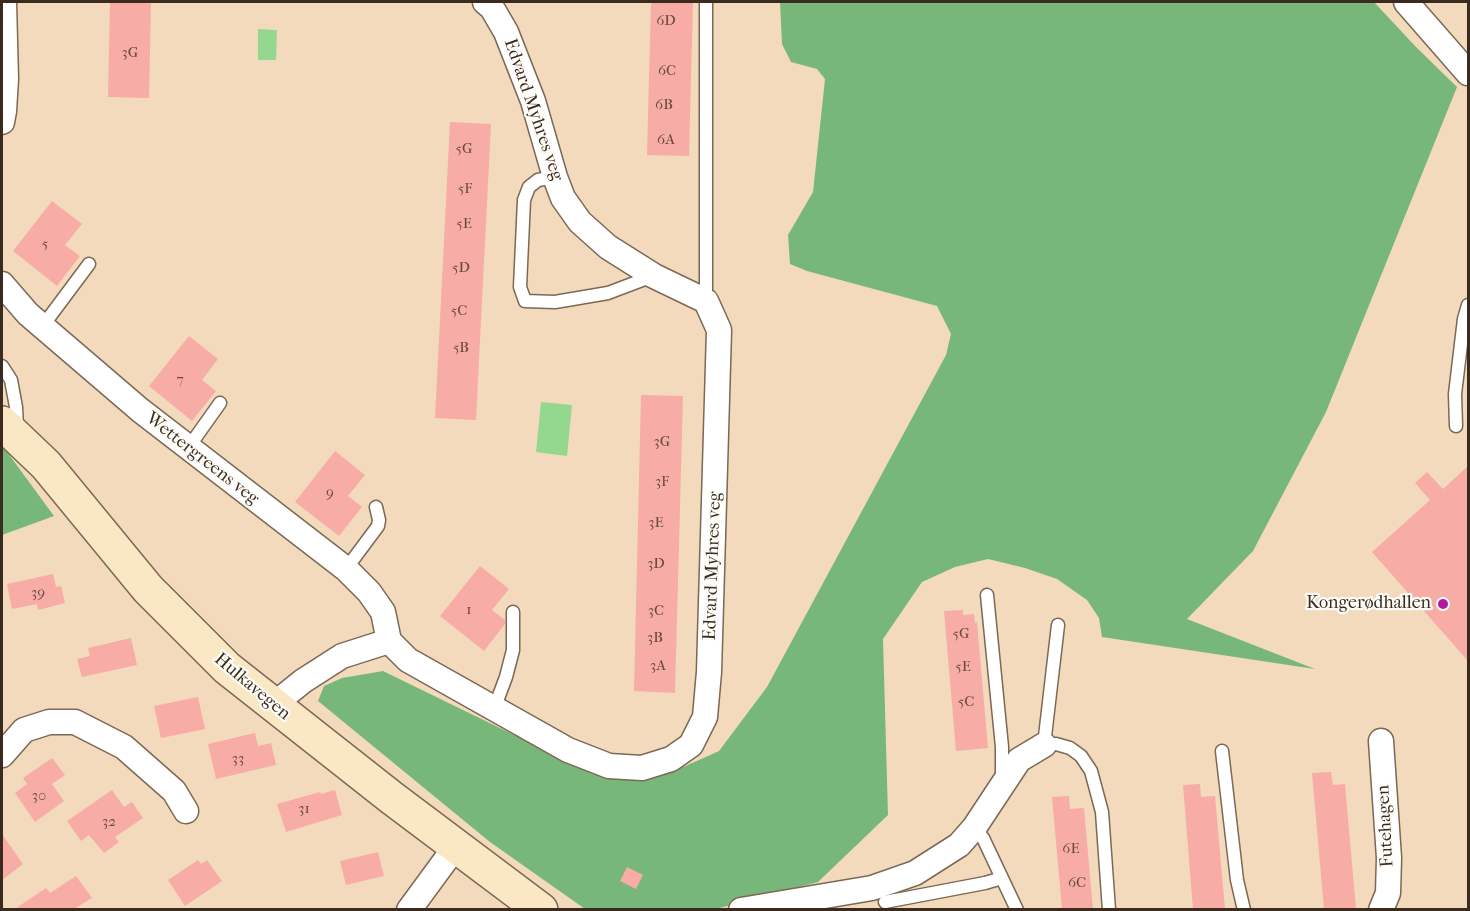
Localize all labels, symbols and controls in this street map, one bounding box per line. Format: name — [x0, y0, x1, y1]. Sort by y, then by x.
house number: 6D — [656, 12, 676, 30]
street label: Edvard Myhres veg — [499, 36, 567, 184]
house number: 3G — [122, 44, 138, 62]
house number: 6C — [658, 62, 676, 80]
house number: 6B — [655, 96, 673, 114]
house number: 6A — [657, 131, 675, 149]
house number: 5G — [455, 140, 473, 158]
house number: 5F — [458, 180, 472, 198]
house number: 5E — [456, 215, 472, 233]
house number: 5 — [42, 235, 48, 253]
house number: 5D — [452, 259, 470, 277]
house number: 5C — [451, 302, 467, 320]
house number: 5B — [453, 339, 469, 357]
house number: 7 — [176, 371, 184, 389]
street label: Wettergreens veg — [141, 408, 263, 510]
house number: 3G — [654, 433, 670, 451]
house number: 3F — [655, 473, 669, 491]
house number: 9 — [326, 484, 334, 502]
street label: Edvard Myhres veg — [700, 491, 726, 641]
house number: 3E — [648, 514, 664, 532]
house number: 3D — [647, 555, 665, 573]
house number: 39 — [31, 584, 45, 602]
place label: Kongerødhallen — [1306, 593, 1431, 615]
marker: Kongerødhallen — [1436, 597, 1450, 611]
house number: 1 — [466, 601, 472, 619]
house number: 3C — [648, 602, 664, 620]
house number: 5G — [952, 625, 970, 643]
house number: 3B — [647, 629, 663, 647]
street label: Hulkavegen — [209, 649, 295, 725]
house number: 3A — [650, 657, 666, 675]
house number: 5E — [955, 658, 971, 676]
house number: 5C — [958, 693, 974, 711]
house number: 33 — [232, 750, 244, 768]
street label: Futehagen — [1373, 784, 1399, 868]
house number: 30 — [32, 787, 46, 805]
house number: 31 — [298, 800, 310, 818]
house number: 32 — [102, 813, 116, 831]
house number: 6E — [1062, 840, 1080, 858]
house number: 6C — [1068, 874, 1086, 892]

